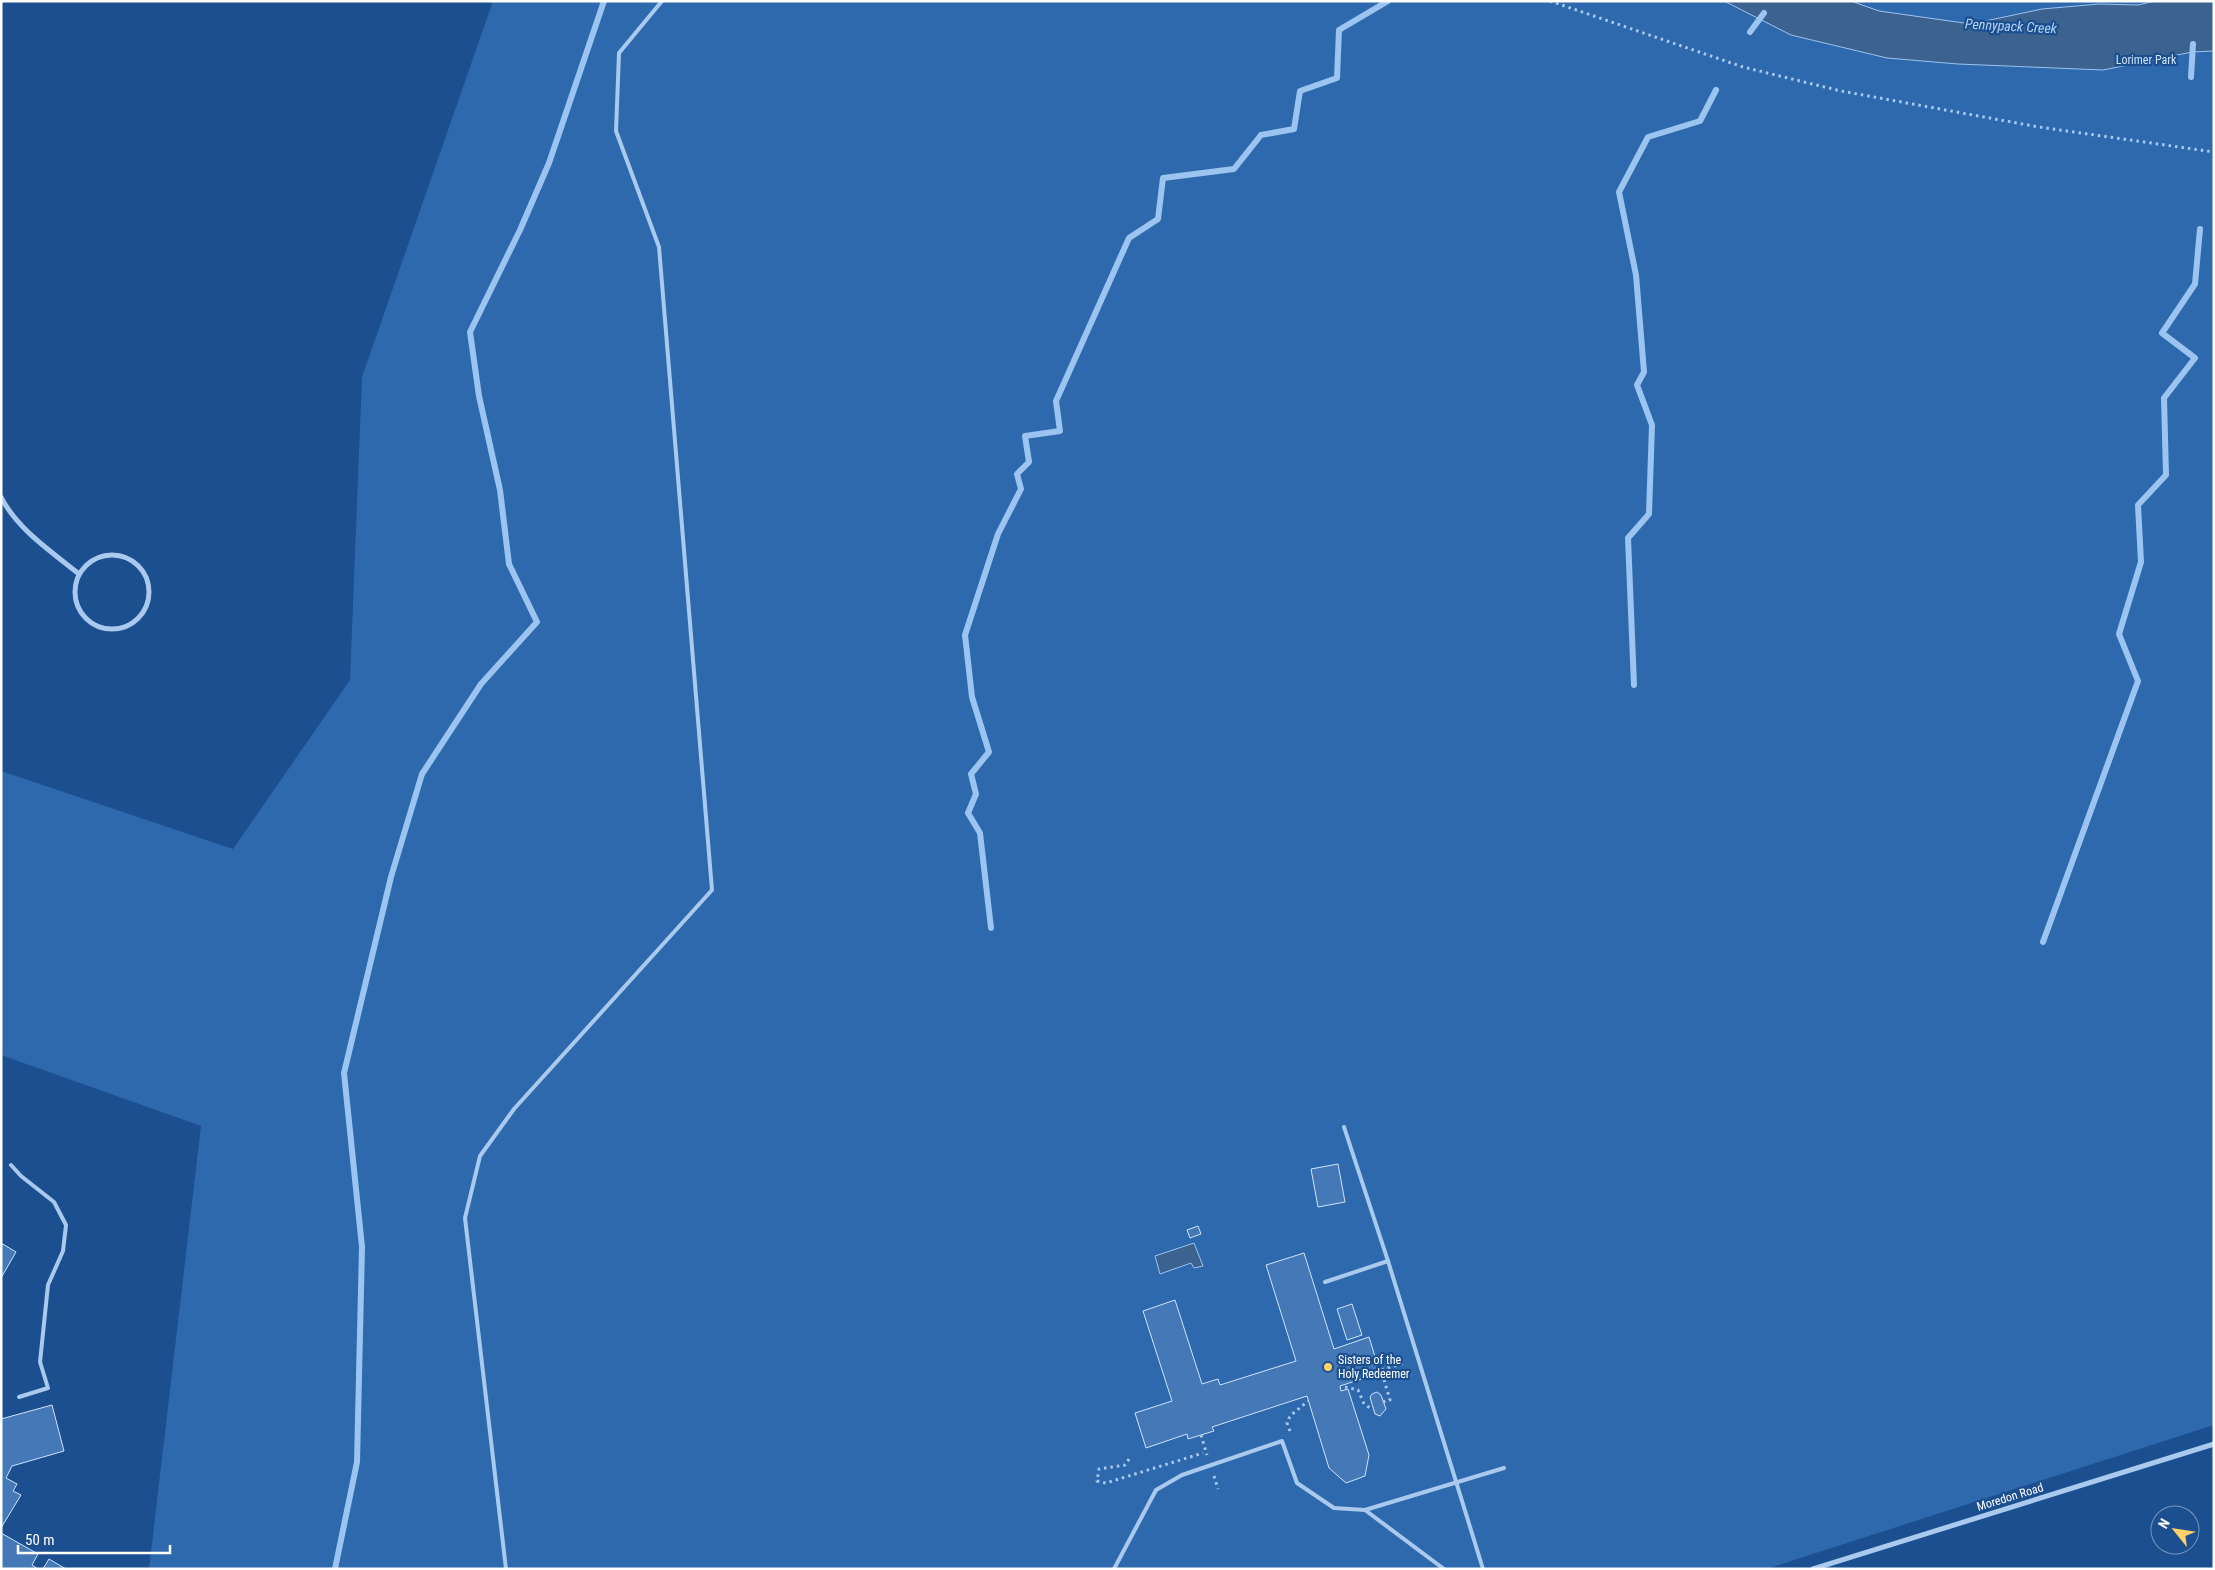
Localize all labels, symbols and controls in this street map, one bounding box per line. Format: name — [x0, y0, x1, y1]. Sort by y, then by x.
water label: Pennypack Creek — [1965, 16, 2058, 36]
park label: Lorimer Park — [2116, 53, 2177, 67]
place label: Sisters of the Holy Redeemer — [1338, 1353, 1410, 1381]
marker: Sisters of the Holy Redeemer — [1322, 1361, 1334, 1373]
street label: Moredon Road — [1975, 1480, 2045, 1514]
north arrow — [2150, 1505, 2200, 1555]
text: N — [2155, 1516, 2173, 1531]
scale bar — [18, 1522, 170, 1554]
text: 50 m — [25, 1531, 55, 1549]

